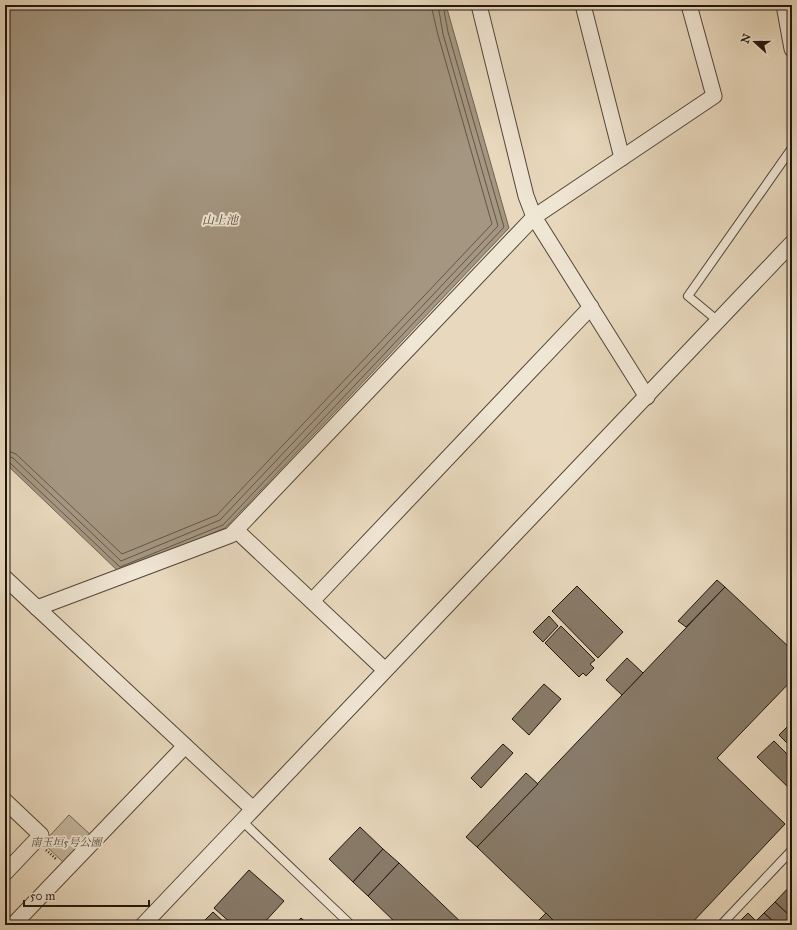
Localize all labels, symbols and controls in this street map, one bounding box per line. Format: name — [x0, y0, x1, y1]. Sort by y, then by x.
north arrow — [735, 22, 775, 62]
text: N — [738, 31, 754, 45]
water label: 山上池 — [202, 213, 240, 227]
park label: 南玉垣5号公園 — [30, 836, 104, 849]
scale bar — [24, 882, 149, 908]
text: 50 m — [30, 889, 55, 903]

